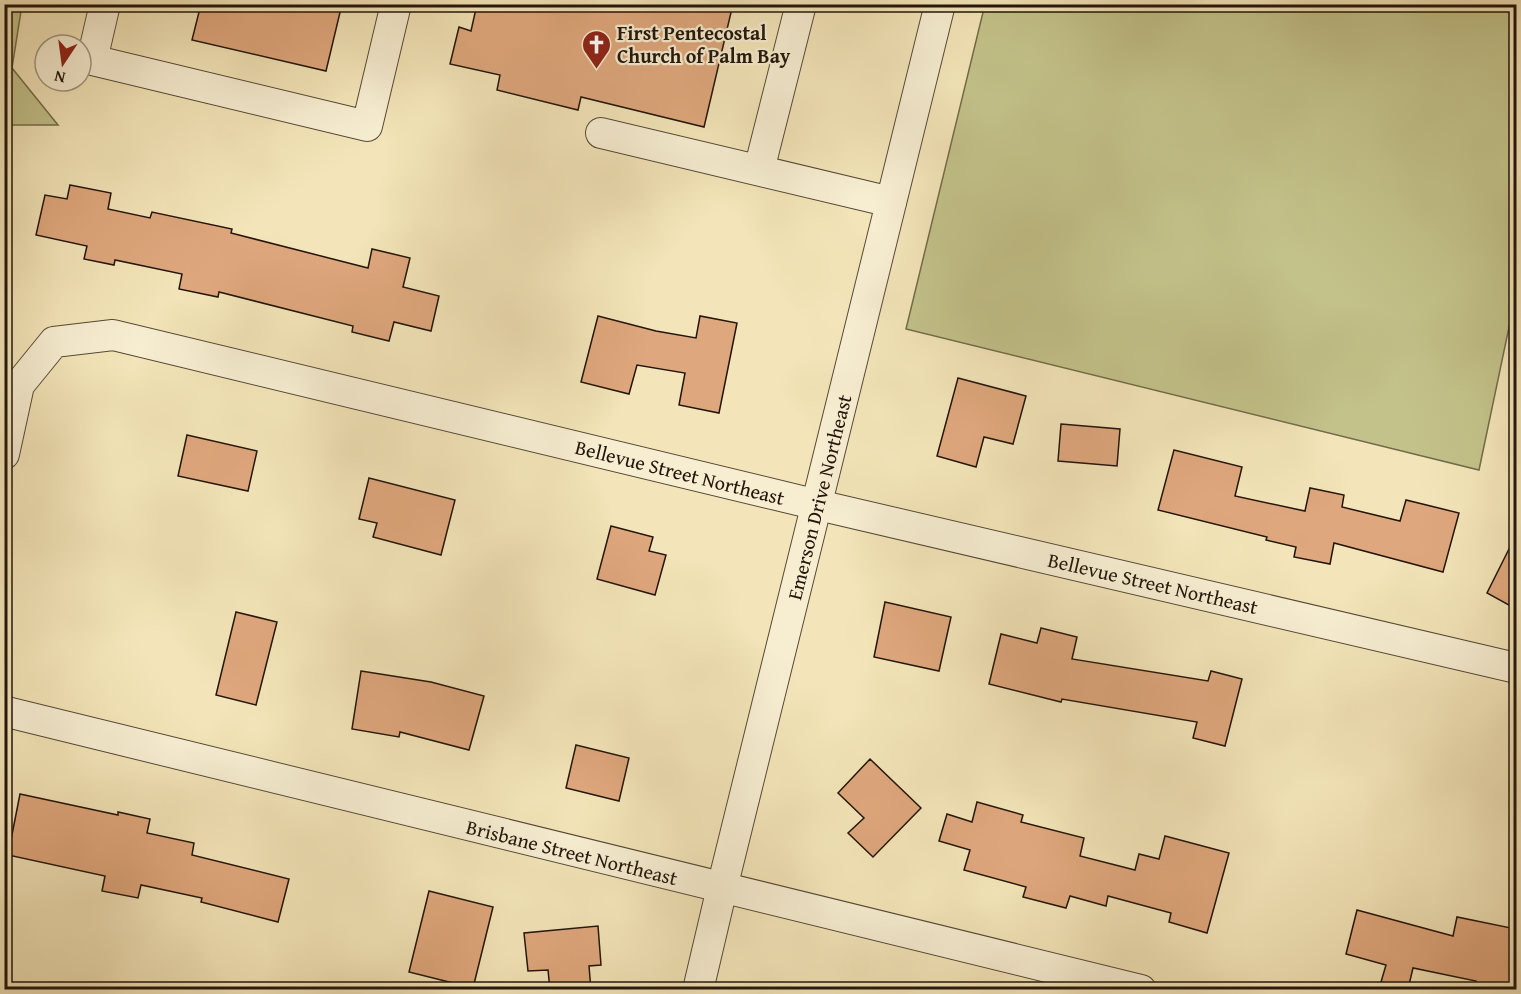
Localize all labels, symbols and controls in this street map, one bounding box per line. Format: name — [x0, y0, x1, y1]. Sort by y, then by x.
place label: First Pentecostal Church of Palm Bay — [617, 18, 791, 70]
church icon: First Pentecostal Church of Palm Bay — [580, 28, 612, 70]
north arrow — [33, 33, 93, 93]
text: N — [51, 65, 68, 91]
street label: Emerson Drive Northeast — [779, 391, 859, 603]
street label: Bellevue Street Northeast — [572, 432, 788, 512]
street label: Bellevue Street Northeast — [1045, 545, 1261, 621]
street label: Brisbane Street Northeast — [463, 812, 681, 892]

